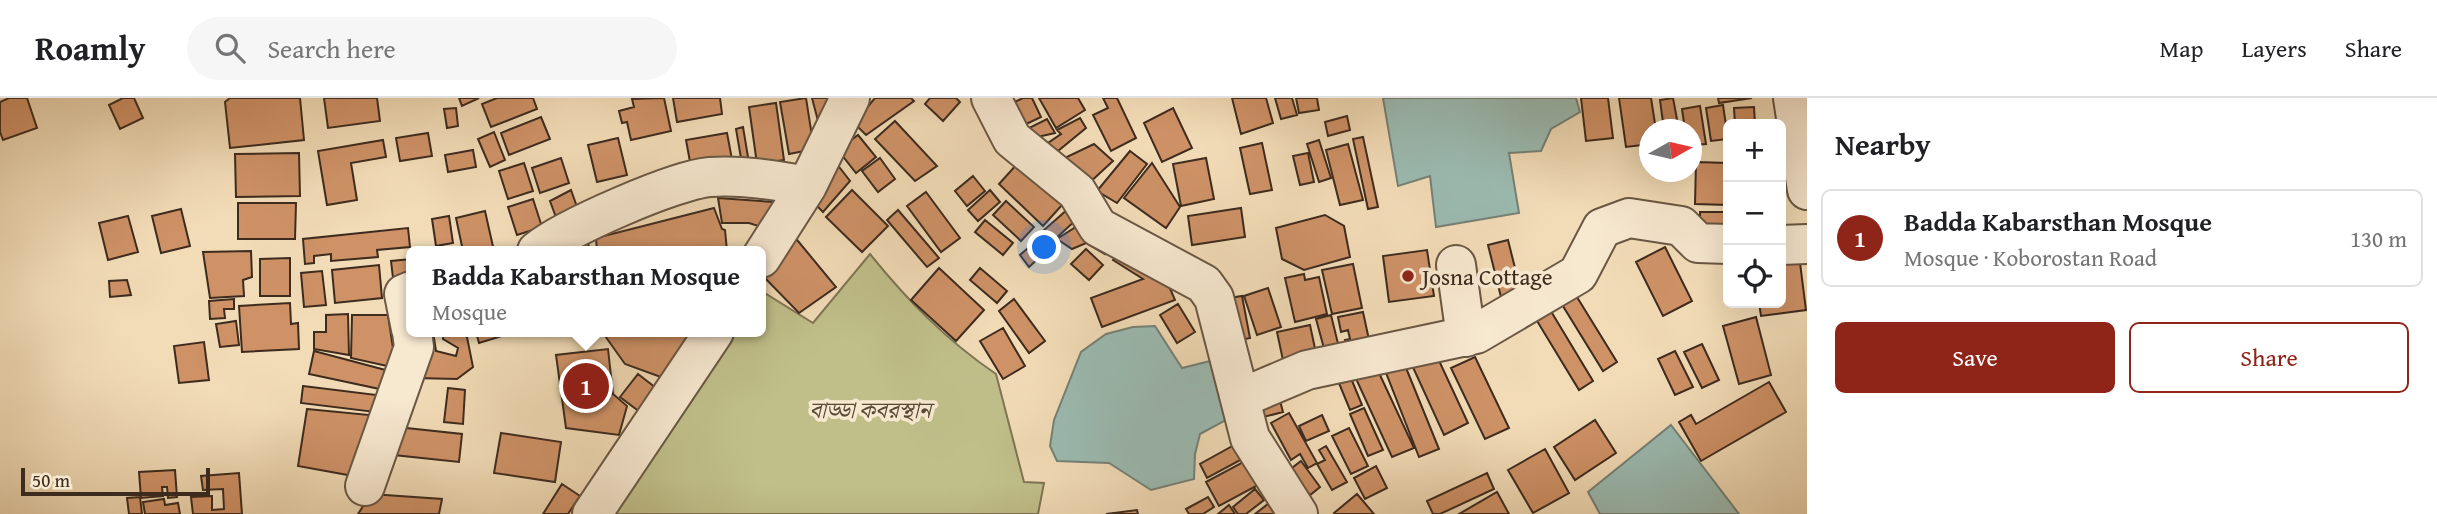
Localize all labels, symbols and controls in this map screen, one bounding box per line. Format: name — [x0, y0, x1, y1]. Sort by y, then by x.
search box — [187, 17, 677, 80]
text: Roamly — [35, 24, 145, 72]
icon: search — [211, 29, 249, 67]
text: Search here — [267, 29, 396, 68]
text: Map — [2160, 31, 2203, 66]
text: Layers — [2241, 31, 2307, 66]
text: Share — [2345, 31, 2402, 66]
north arrow — [1639, 119, 1702, 182]
map controls — [1723, 119, 1786, 308]
button: + — [1723, 119, 1786, 182]
text: Nearby — [1835, 122, 1931, 166]
button: − — [1723, 182, 1786, 245]
text: Badda Kabarsthan Mosque — [1904, 202, 2212, 241]
text: 1 — [1854, 222, 1866, 255]
text: 130 m — [2350, 222, 2407, 255]
your location — [1027, 230, 1061, 264]
text: Mosque · Koborostan Road — [1904, 241, 2157, 274]
button: locate — [1723, 245, 1786, 308]
popup — [406, 246, 766, 337]
text: Badda Kabarsthan Mosque — [432, 256, 740, 295]
place label: Josna Cottage — [1419, 260, 1553, 293]
marker: Josna Cottage — [1400, 268, 1416, 284]
text: Mosque — [432, 295, 507, 328]
button: Save — [1835, 322, 2115, 393]
button: Share — [2129, 322, 2409, 393]
pin: 1 — [563, 360, 609, 412]
park label: বাড্ডা কবরস্থান — [809, 393, 935, 426]
scale bar — [21, 465, 210, 497]
text: 50 m — [32, 466, 70, 494]

